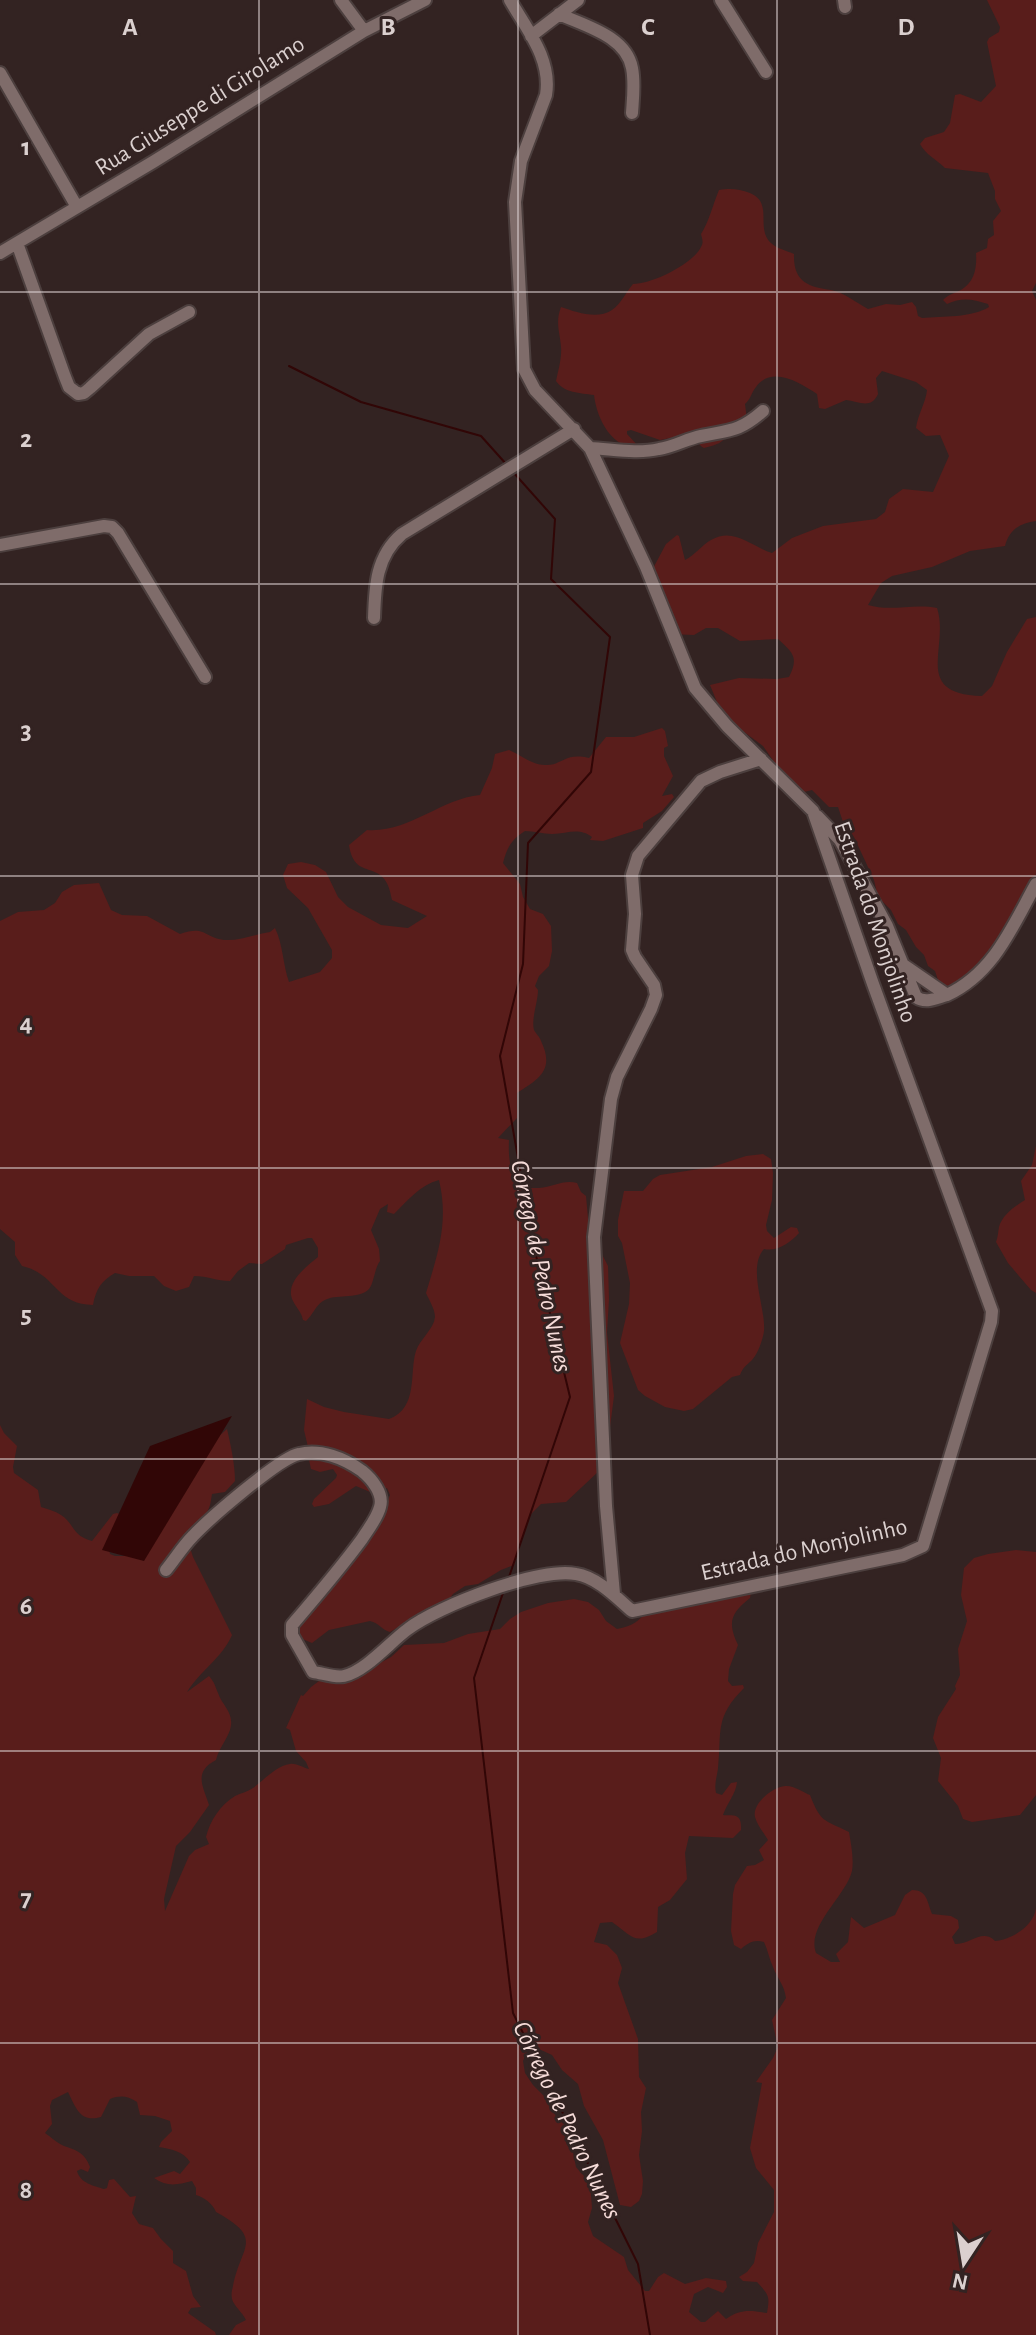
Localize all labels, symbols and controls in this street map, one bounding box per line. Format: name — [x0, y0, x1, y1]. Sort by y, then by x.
text: A — [122, 14, 138, 40]
text: B — [380, 14, 396, 40]
text: C — [641, 14, 655, 40]
text: D — [897, 14, 915, 40]
street label: Rua Giuseppe di Girolamo — [91, 32, 309, 180]
text: 1 — [21, 134, 31, 160]
text: 2 — [20, 426, 32, 452]
text: 3 — [20, 718, 32, 744]
street label: Estrada do Monjolinho — [829, 818, 921, 1026]
text: 4 — [19, 1010, 33, 1036]
water label: Córrego de Pedro Nunes — [506, 1158, 576, 1374]
text: 5 — [20, 1302, 32, 1328]
street label: Estrada do Monjolinho — [698, 1515, 910, 1585]
text: 6 — [20, 1593, 32, 1619]
text: 7 — [20, 1885, 32, 1911]
water label: Córrego de Pedro Nunes — [508, 2017, 626, 2223]
text: 8 — [20, 2177, 32, 2203]
north arrow — [924, 2223, 1004, 2303]
text: N — [950, 2269, 970, 2294]

